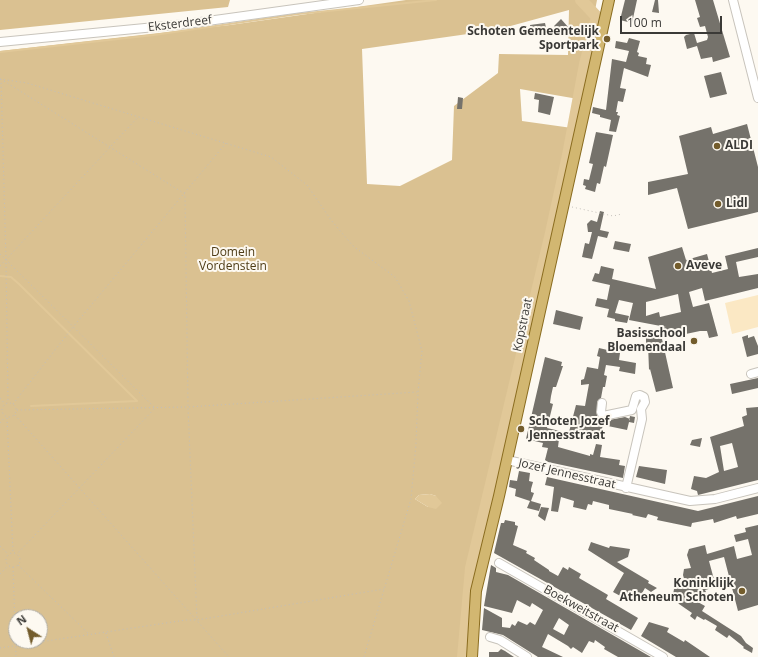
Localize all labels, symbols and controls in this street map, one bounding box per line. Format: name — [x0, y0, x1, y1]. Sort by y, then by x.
scale bar — [622, 8, 724, 34]
street label: Eksterdreef — [147, 13, 213, 35]
text: 100 m — [627, 14, 662, 31]
place label: Schoten Gemeentelijk Sportpark — [467, 25, 599, 53]
marker: Schoten Gemeentelijk Sportpark — [602, 34, 612, 44]
place label: ALDI — [725, 139, 753, 153]
marker: ALDI — [712, 141, 722, 151]
place label: Lidl — [726, 197, 748, 211]
marker: Lidl — [713, 199, 723, 209]
park label: Domein Vordenstein — [199, 246, 267, 274]
place label: Aveve — [686, 259, 722, 273]
marker: Aveve — [673, 261, 683, 271]
street label: Kopstraat — [510, 297, 536, 353]
place label: Basisschool Bloemendaal — [607, 327, 686, 355]
marker: Basisschool Bloemendaal — [689, 336, 699, 346]
place label: Schoten Jozef Jennesstraat — [529, 415, 609, 443]
marker: Schoten Jozef Jennesstraat — [516, 424, 526, 434]
street label: Jozef Jennesstraat — [517, 456, 617, 492]
place label: Koninklijk Atheneum Schoten — [619, 577, 734, 605]
street label: Boekweitstraat — [541, 582, 621, 636]
marker: Koninklijk Atheneum Schoten — [737, 586, 747, 596]
north arrow — [8, 609, 48, 649]
text: N — [13, 611, 29, 628]

